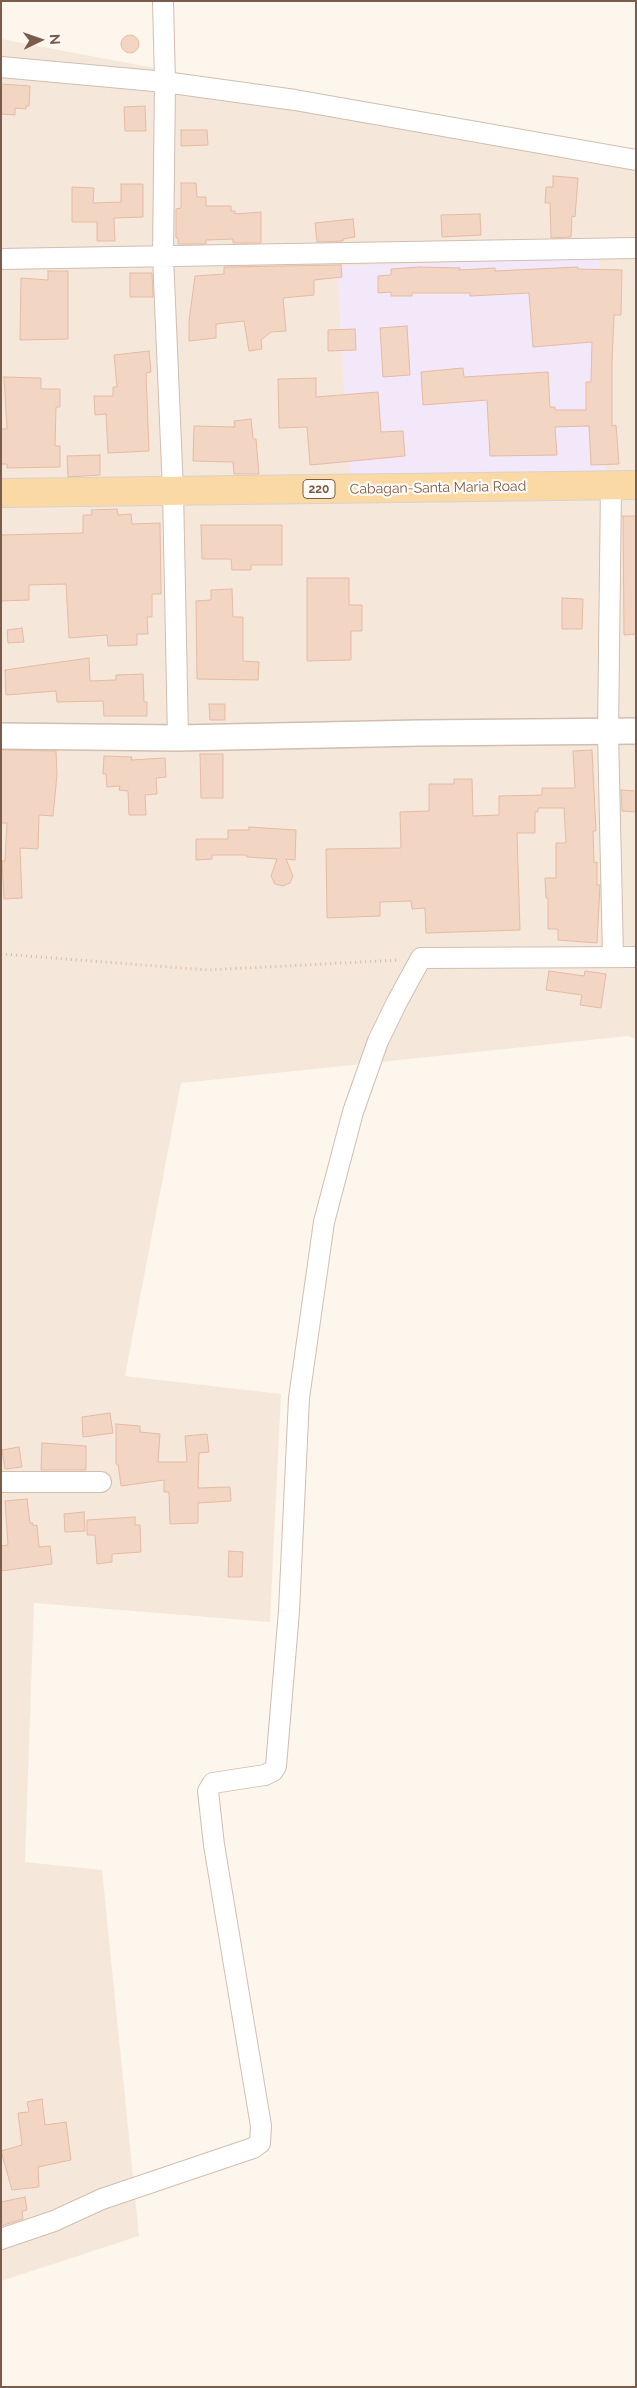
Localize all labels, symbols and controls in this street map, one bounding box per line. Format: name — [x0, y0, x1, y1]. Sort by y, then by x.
north arrow — [15, 15, 65, 65]
text: N — [47, 33, 63, 45]
street label: Cabagan-Santa Maria Road — [350, 478, 526, 498]
road number: 220 — [303, 479, 335, 498]

